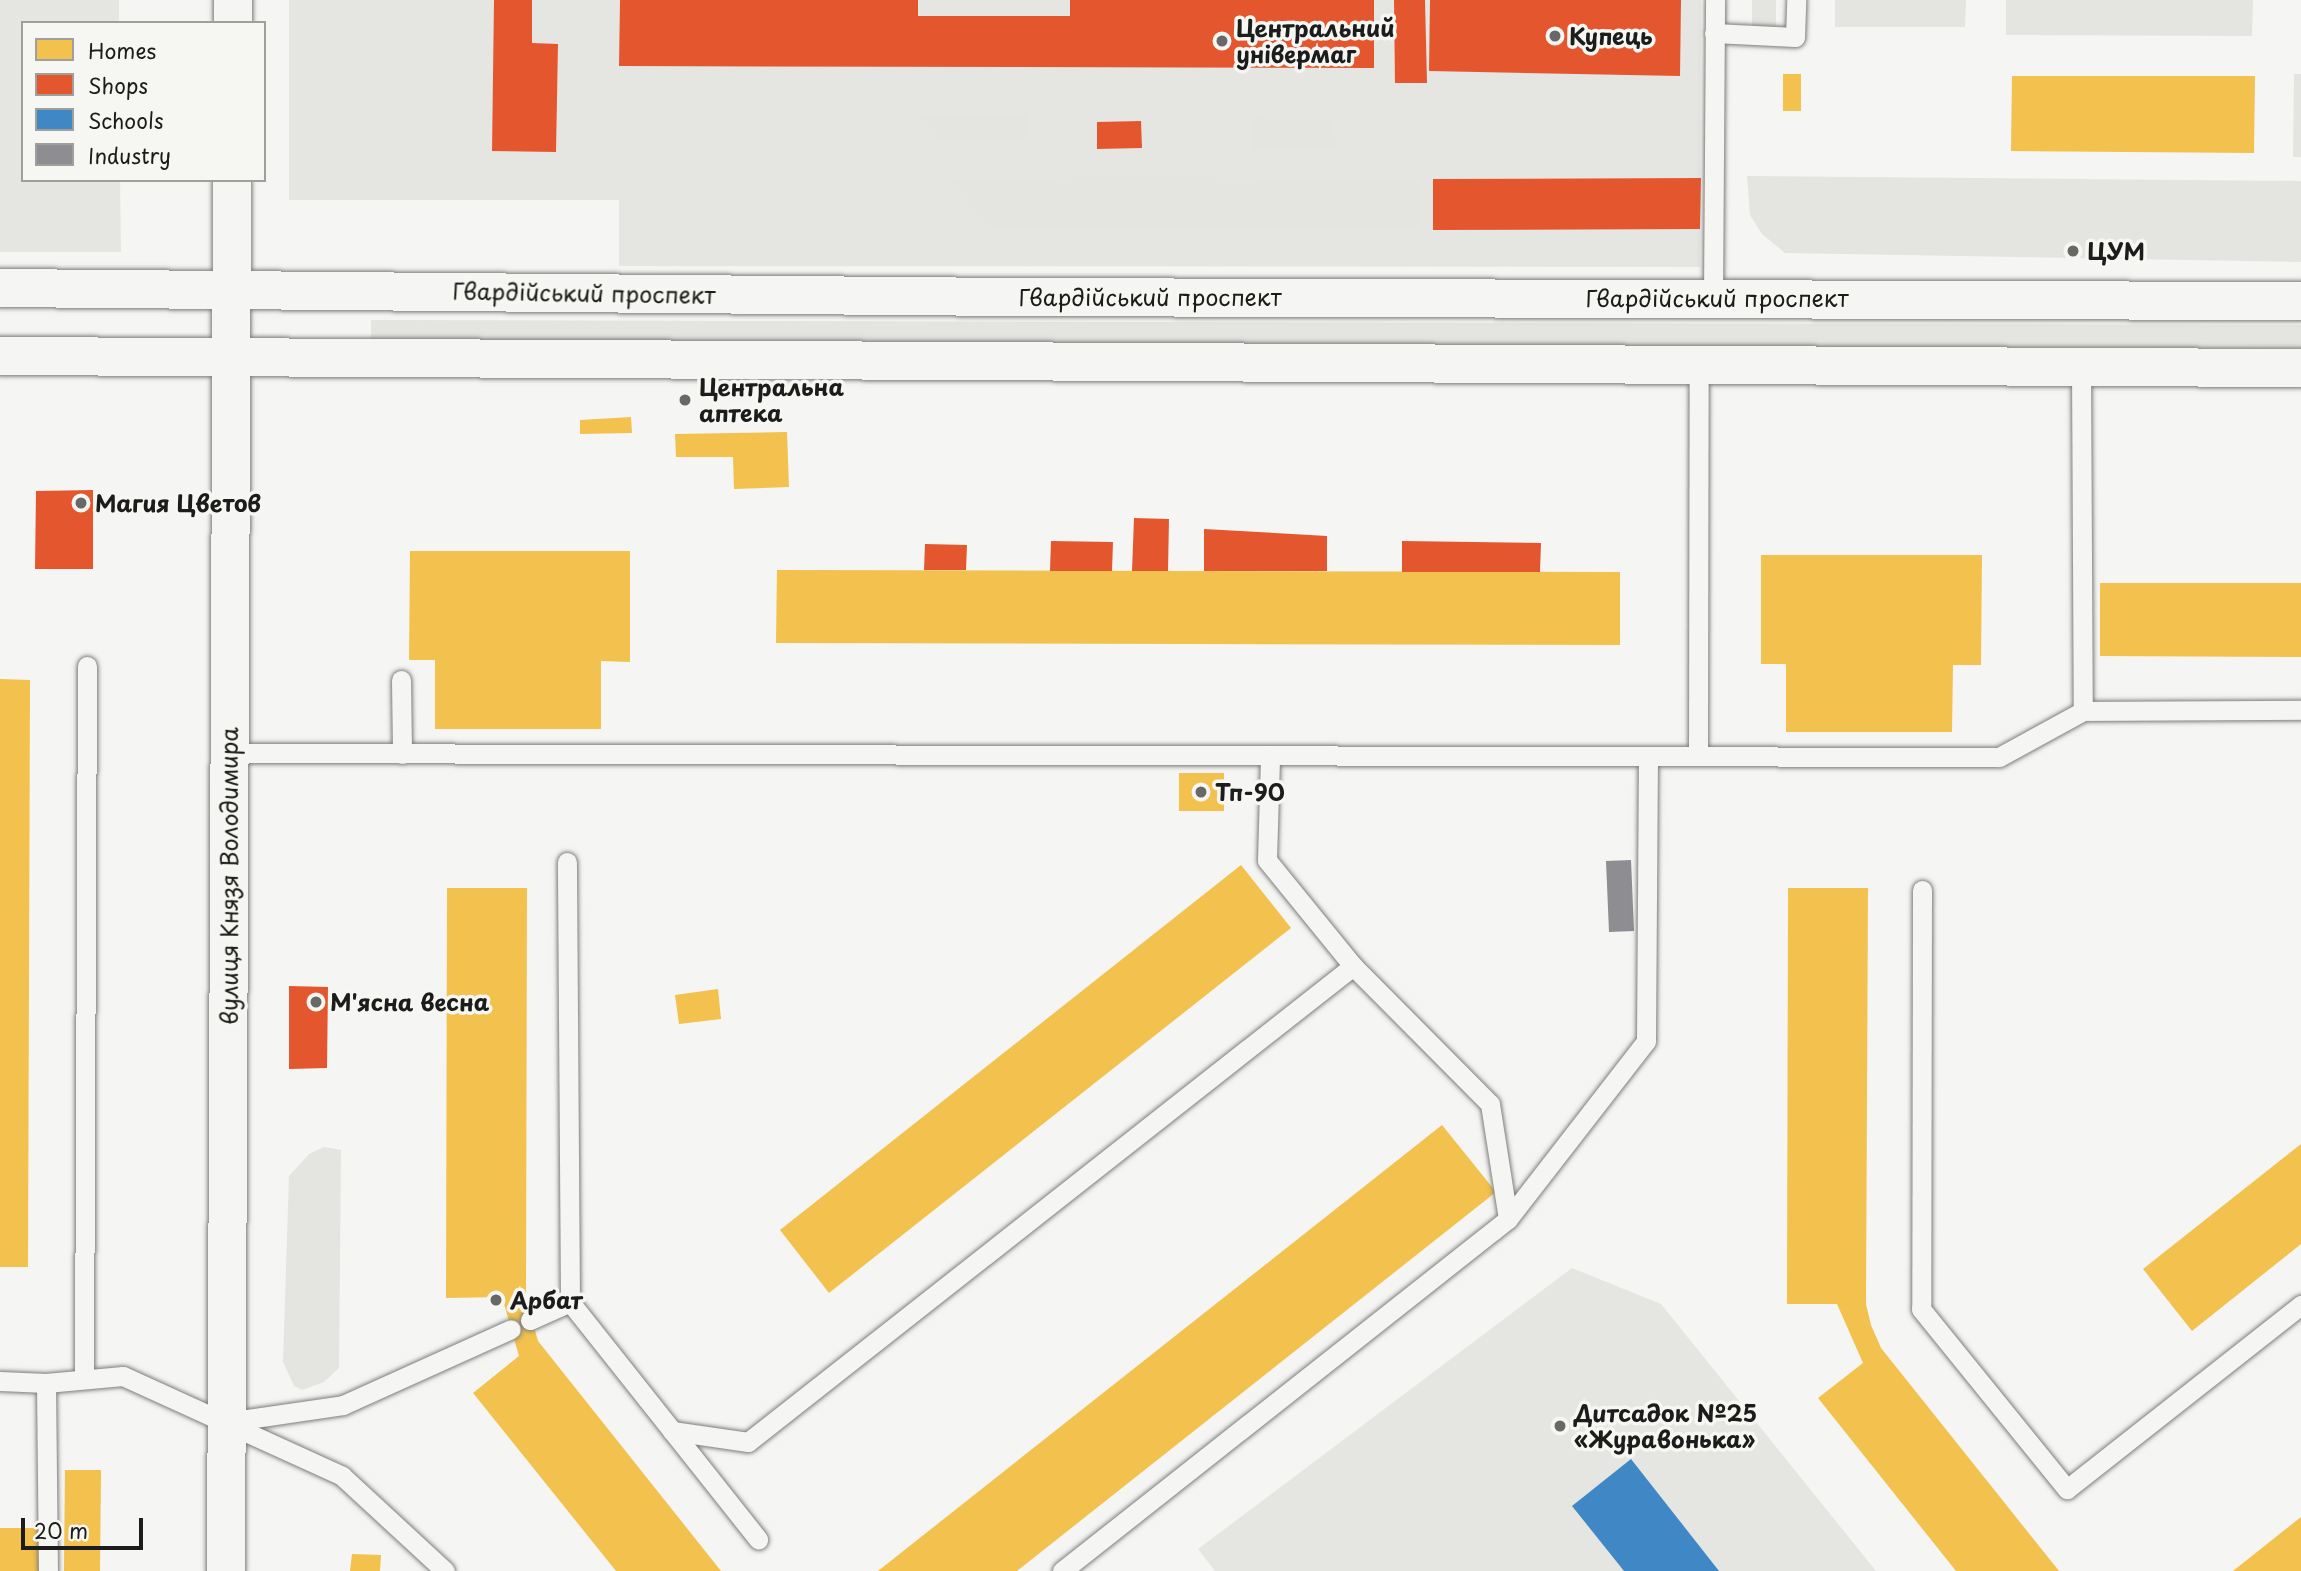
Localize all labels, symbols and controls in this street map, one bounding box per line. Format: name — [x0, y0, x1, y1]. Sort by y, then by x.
place label: Центральний універмаг — [1236, 14, 1395, 68]
legend — [21, 21, 266, 182]
place label: Купець — [1569, 22, 1653, 50]
marker: Купець — [1547, 28, 1563, 44]
marker: Центральний універмаг — [1214, 33, 1230, 49]
text: Homes — [88, 34, 156, 66]
text: Shops — [88, 69, 148, 101]
text: Schools — [88, 104, 164, 136]
text: Industry — [88, 139, 171, 171]
place label: ЦУМ — [2087, 237, 2145, 265]
marker: ЦУМ — [2065, 243, 2081, 259]
street label: Гвардійський проспект — [452, 277, 716, 309]
street label: Гвардійський проспект — [1018, 283, 1282, 311]
street label: Гвардійський проспект — [1585, 284, 1849, 312]
place label: Центральна аптека — [699, 373, 844, 427]
marker: Центральна аптека — [677, 392, 693, 408]
place label: Магия Цветов — [95, 489, 262, 517]
marker: Магия Цветов — [73, 495, 89, 511]
street label: вулиця Князя Володимира — [215, 726, 243, 1026]
place label: Тп-90 — [1215, 778, 1285, 806]
marker: Тп-90 — [1193, 784, 1209, 800]
place label: М'ясна весна — [330, 988, 490, 1016]
marker: М'ясна весна — [308, 994, 324, 1010]
place label: Арбат — [510, 1286, 582, 1314]
marker: Арбат — [488, 1292, 504, 1308]
place label: Дитсадок №25 «Журавонька» — [1574, 1399, 1757, 1453]
marker: Дитсадок №25 «Журавонька» — [1552, 1418, 1568, 1434]
scale bar — [24, 1504, 147, 1548]
text: 20 m — [34, 1514, 88, 1546]

